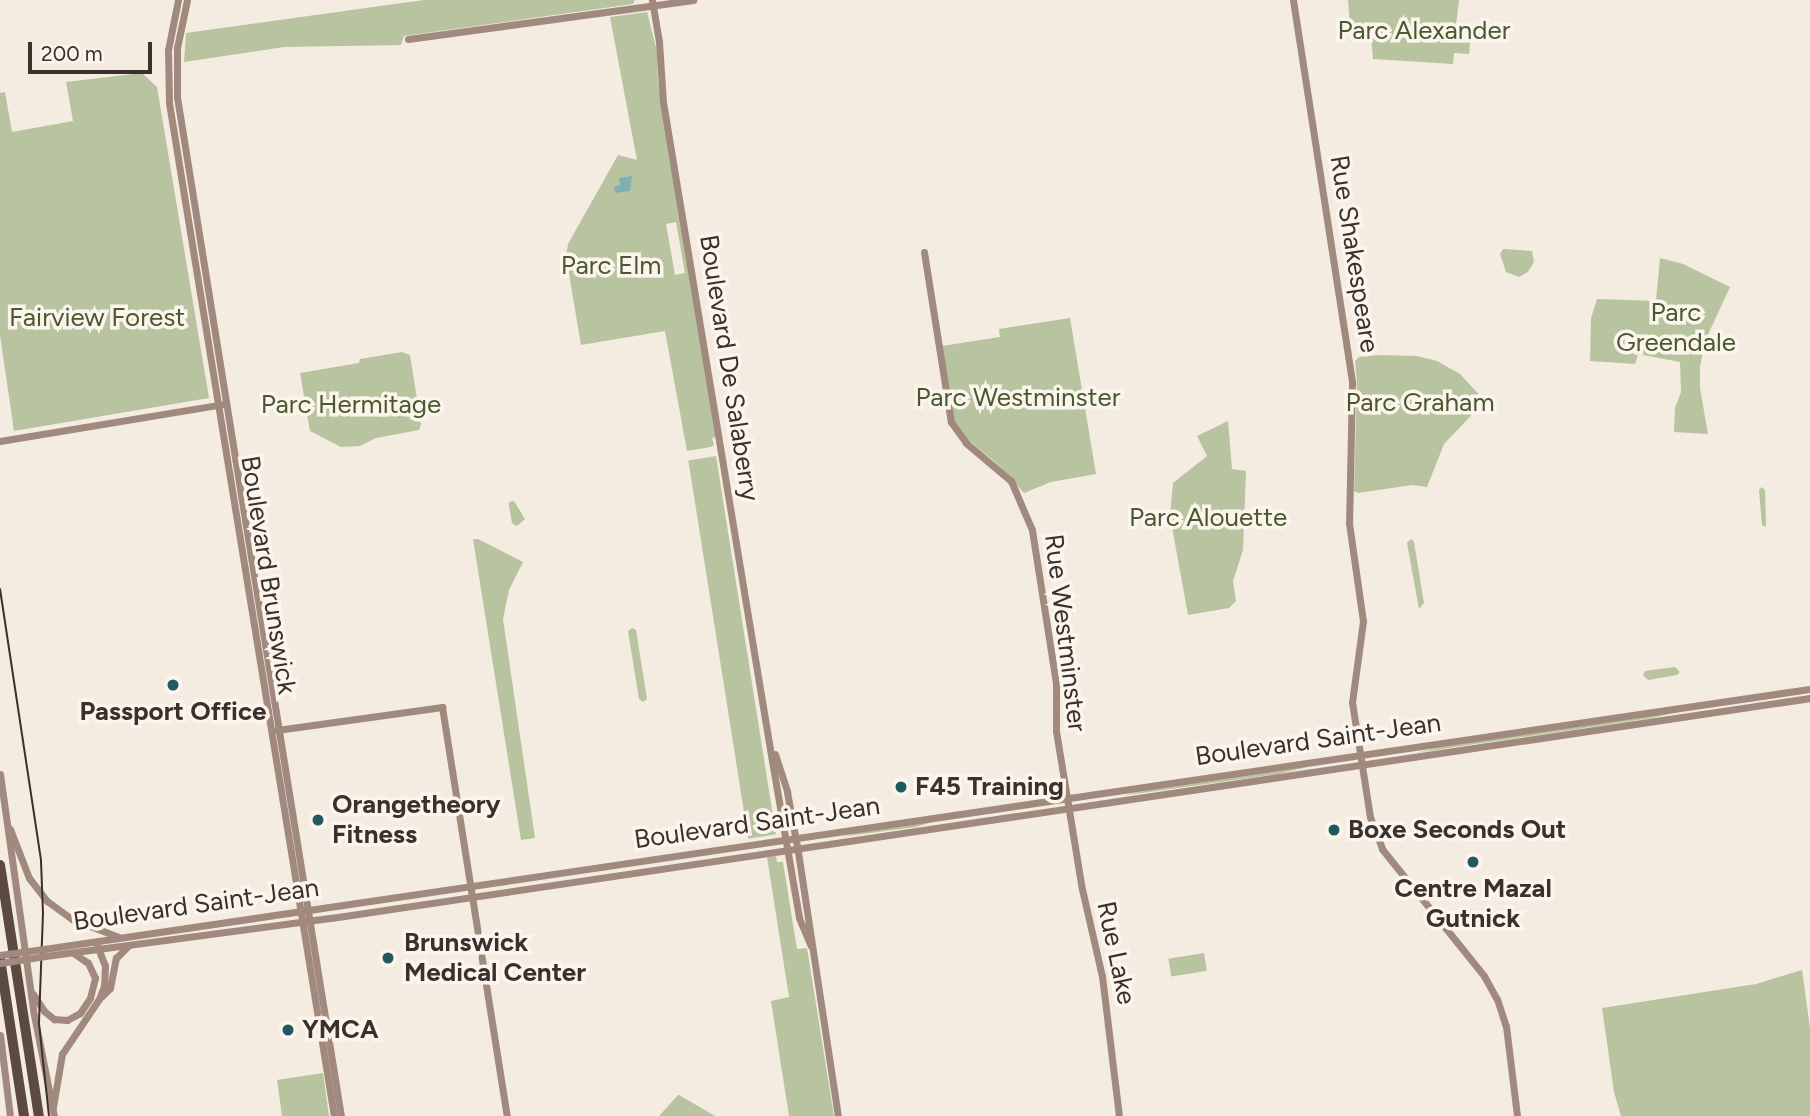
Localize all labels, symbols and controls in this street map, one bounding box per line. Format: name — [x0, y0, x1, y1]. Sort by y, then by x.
park label: Parc Alexander — [1338, 15, 1510, 47]
scale bar — [32, 28, 156, 72]
text: 200 m — [41, 41, 103, 66]
street label: Rue Shakespeare — [1323, 153, 1385, 355]
street label: Boulevard De Salaberry — [693, 233, 765, 503]
park label: Parc Elm — [561, 250, 661, 282]
park label: Parc Greendale — [1616, 297, 1736, 358]
park label: Fairview Forest — [9, 302, 185, 334]
park label: Parc Westminster — [916, 382, 1120, 414]
park label: Parc Graham — [1345, 387, 1495, 419]
park label: Parc Hermitage — [261, 389, 441, 421]
street label: Boulevard Brunswick — [234, 454, 302, 696]
park label: Parc Alouette — [1129, 502, 1287, 534]
street label: Rue Westminster — [1037, 532, 1093, 734]
marker: Passport Office — [165, 677, 181, 693]
place label: Passport Office — [79, 696, 267, 728]
street label: Boulevard Saint-Jean — [1193, 707, 1443, 773]
place label: F45 Training — [915, 771, 1064, 803]
marker: F45 Training — [893, 779, 909, 795]
place label: Orangetheory Fitness — [332, 789, 501, 850]
street label: Boulevard Saint-Jean — [632, 790, 882, 856]
marker: Orangetheory Fitness — [310, 812, 326, 828]
place label: Boxe Seconds Out — [1348, 814, 1566, 846]
marker: Boxe Seconds Out — [1326, 822, 1342, 838]
marker: Centre Mazal Gutnick — [1465, 854, 1481, 870]
street label: Boulevard Saint-Jean — [71, 872, 321, 938]
place label: Centre Mazal Gutnick — [1394, 873, 1552, 934]
street label: Rue Lake — [1090, 899, 1142, 1007]
place label: Brunswick Medical Center — [404, 927, 586, 988]
marker: Brunswick Medical Center — [378, 948, 398, 968]
place label: YMCA — [302, 1014, 379, 1046]
marker: YMCA — [280, 1022, 296, 1038]

